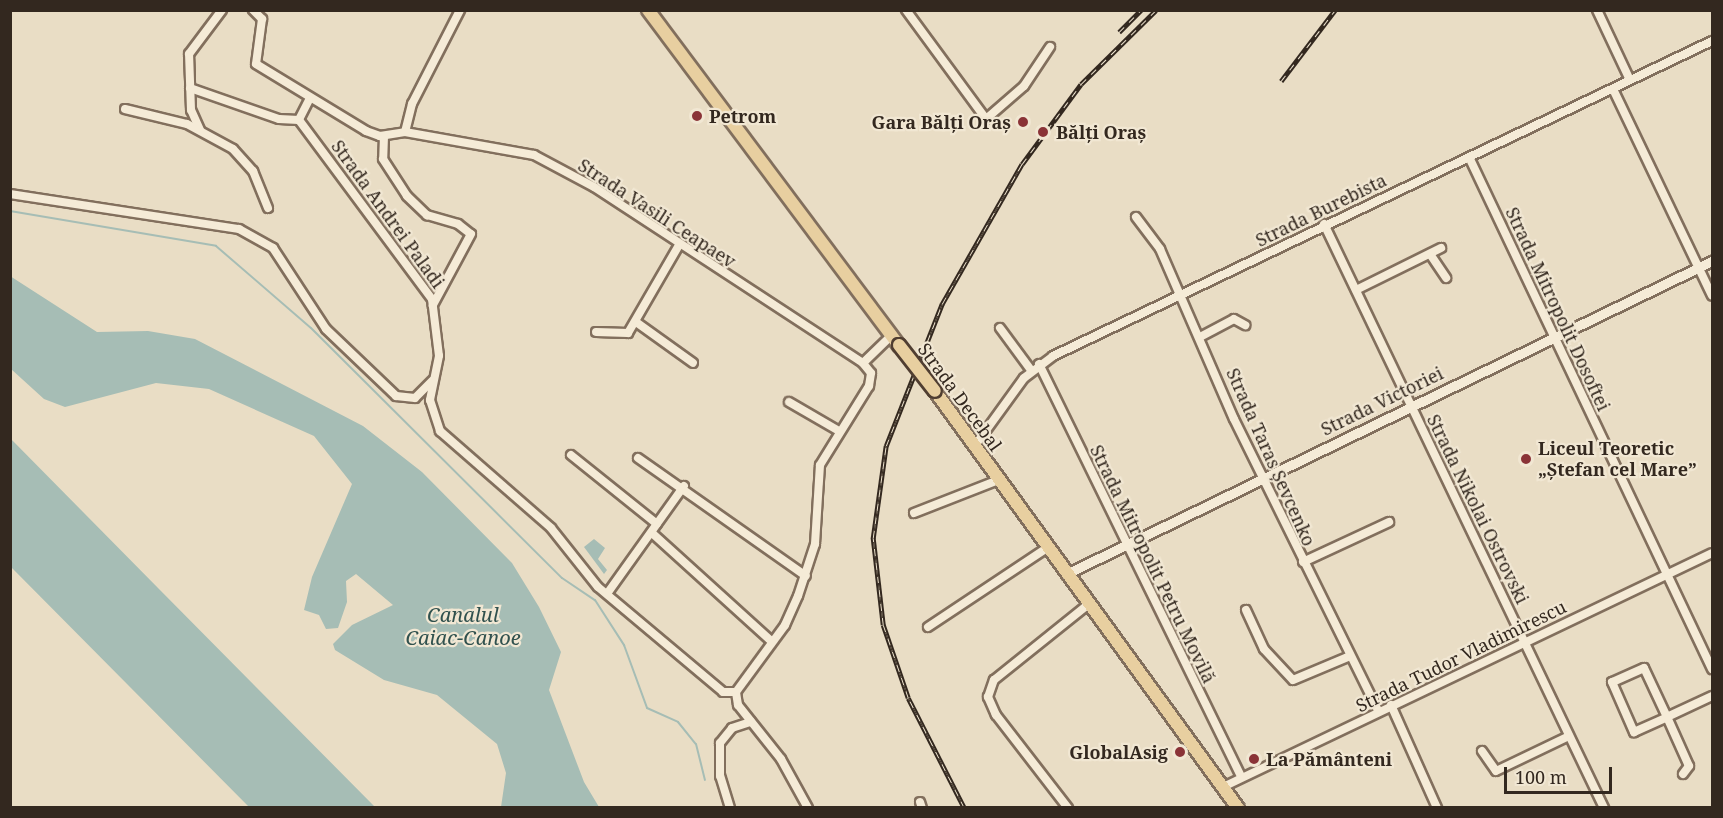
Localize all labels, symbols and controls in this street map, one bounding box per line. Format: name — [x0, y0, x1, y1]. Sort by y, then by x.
place label: Petrom — [709, 105, 776, 127]
marker: Petrom — [690, 109, 704, 123]
place label: Gara Bălți Oraș — [872, 111, 1011, 133]
marker: Gara Bălți Oraș — [1016, 115, 1030, 129]
place label: Bălți Oraș — [1056, 121, 1146, 143]
marker: Bălți Oraș — [1034, 123, 1052, 141]
street label: Strada Andrei Paladi — [327, 136, 449, 292]
street label: Strada Vasili Ceapaev — [574, 154, 740, 272]
street label: Strada Burebista — [1252, 169, 1390, 251]
street label: Strada Mitropolit Dosoftei — [1501, 204, 1615, 414]
street label: Strada Decebal — [914, 339, 1006, 455]
street label: Strada Victoriei — [1317, 362, 1447, 440]
street label: Strada Taras Șevcenko — [1222, 365, 1320, 549]
street label: Strada Nikolai Ostrovski — [1423, 411, 1533, 607]
place label: Liceul Teoretic „Ștefan cel Mare” — [1538, 438, 1697, 480]
street label: Strada Mitropolit Petru Movilă — [1086, 441, 1220, 687]
marker: Liceul Teoretic „Ștefan cel Mare” — [1519, 452, 1533, 466]
street label: Strada Tudor Vladimirescu — [1352, 596, 1570, 716]
water label: Canalul Caiac-Canoe — [405, 603, 521, 650]
place label: GlobalAsig — [1069, 741, 1168, 763]
marker: GlobalAsig — [1173, 745, 1187, 759]
place label: La Pământeni — [1266, 748, 1392, 770]
marker: La Pământeni — [1247, 752, 1261, 766]
scale bar — [1507, 755, 1615, 793]
text: 100 m — [1515, 765, 1567, 789]

